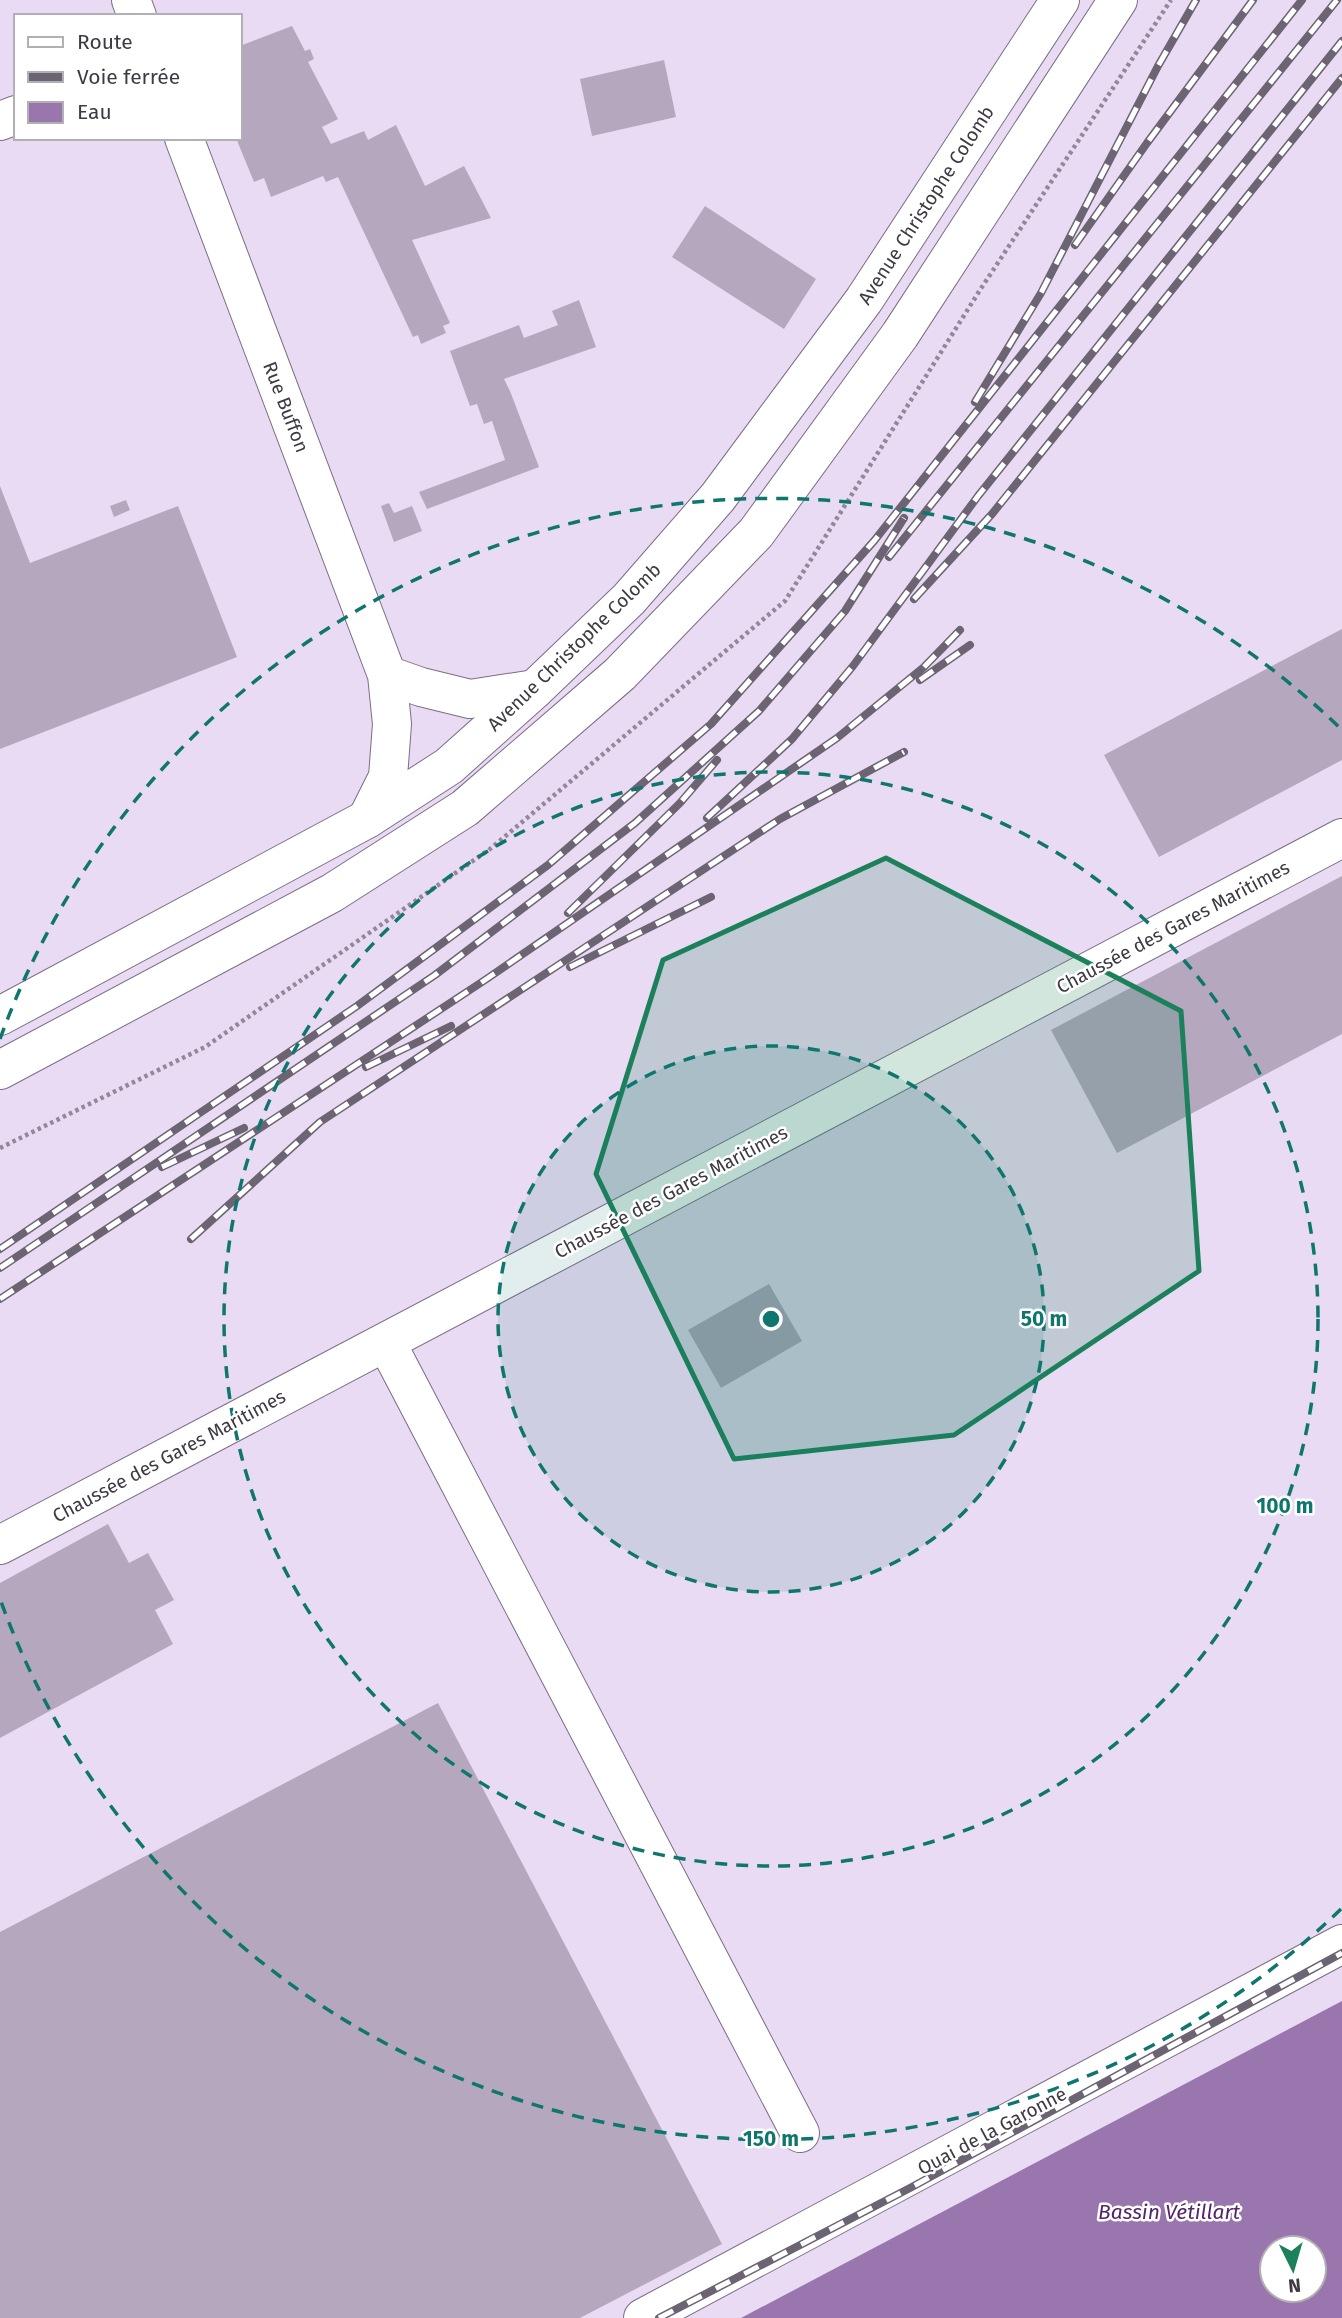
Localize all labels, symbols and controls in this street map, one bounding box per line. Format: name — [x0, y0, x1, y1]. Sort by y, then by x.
legend — [14, 14, 242, 140]
text: Route — [77, 29, 133, 55]
text: Voie ferrée — [77, 64, 180, 90]
text: Eau — [77, 99, 112, 125]
street label: Avenue Christophe Colomb — [853, 101, 999, 309]
street label: Rue Buffon — [258, 358, 314, 456]
street label: Avenue Christophe Colomb — [482, 558, 666, 736]
street label: Chaussée des Gares Maritimes — [1052, 856, 1294, 998]
street label: Chaussée des Gares Maritimes — [550, 1121, 792, 1263]
text: 50 m — [1021, 1306, 1067, 1332]
centre of rings — [759, 1307, 783, 1331]
street label: Chaussée des Gares Maritimes — [48, 1385, 290, 1527]
text: 100 m — [1256, 1493, 1314, 1519]
street label: Quai de la Garonne — [914, 2082, 1070, 2180]
text: 150 m — [743, 2126, 799, 2152]
water label: Bassin Vétillart — [1098, 2199, 1240, 2225]
north arrow — [1258, 2234, 1328, 2304]
text: N — [1287, 2273, 1302, 2297]

